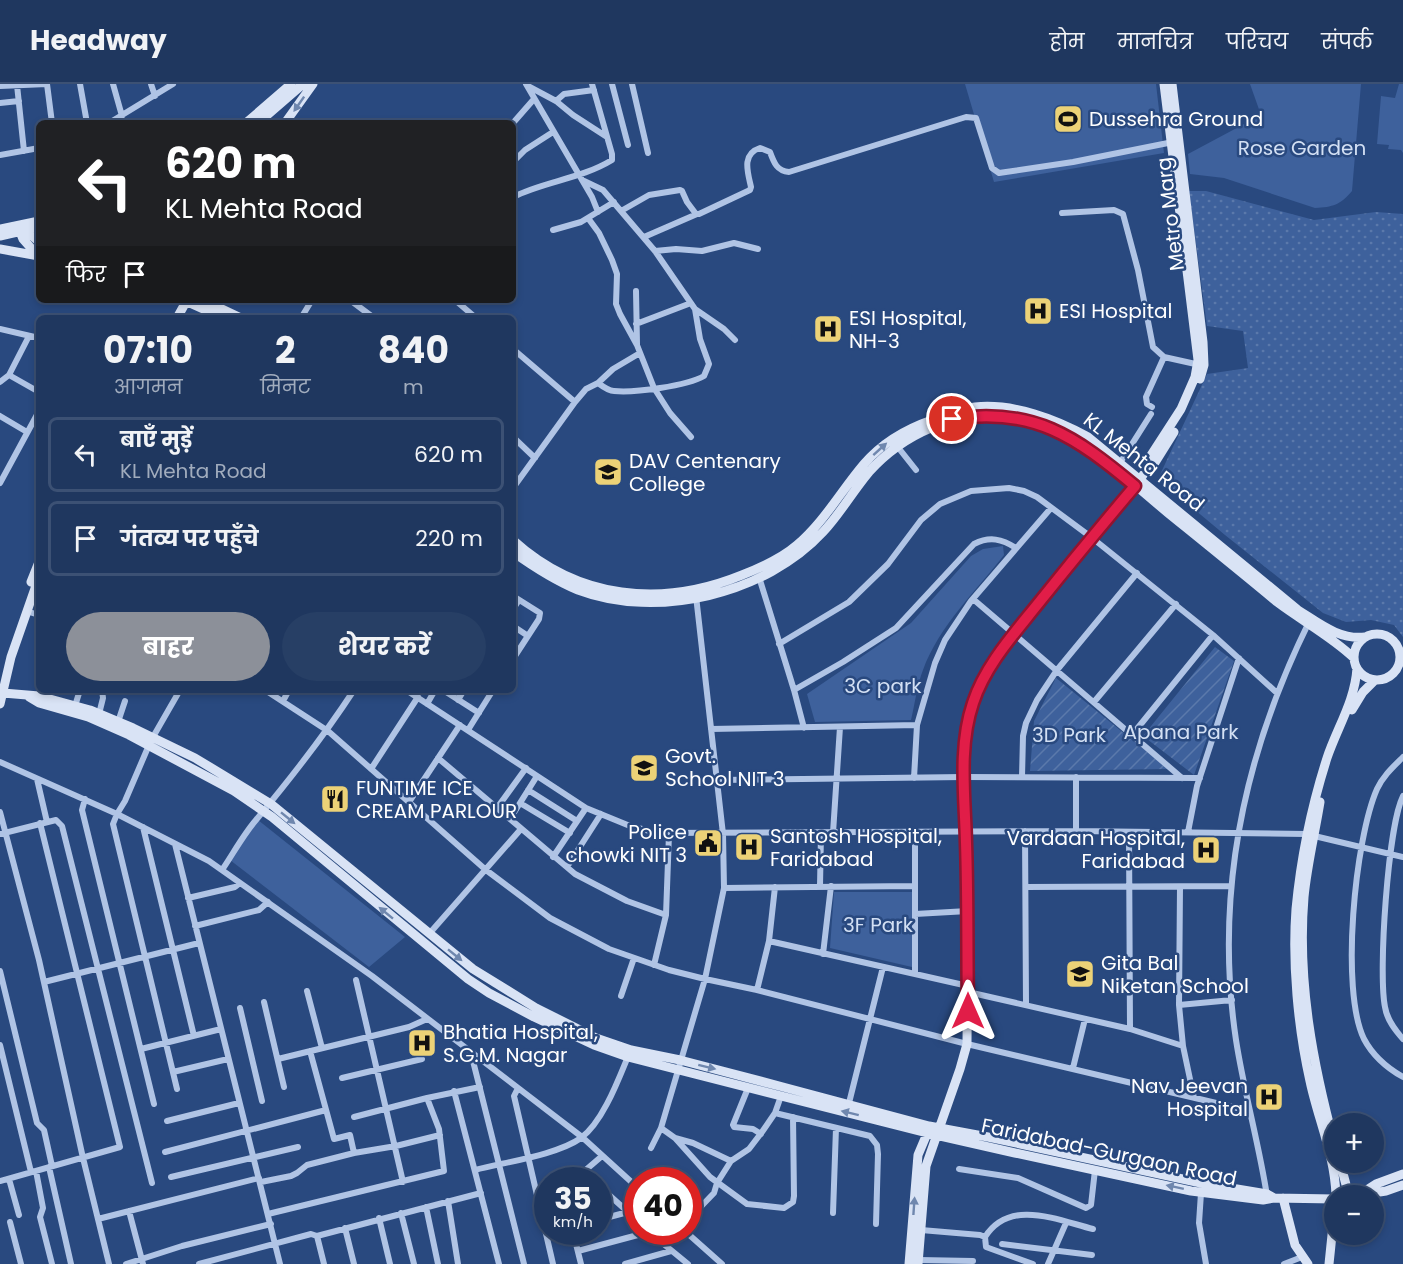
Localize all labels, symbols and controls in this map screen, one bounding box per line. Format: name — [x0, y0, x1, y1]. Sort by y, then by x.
text: Headway — [30, 21, 167, 60]
text: होम — [1050, 27, 1085, 56]
text: मानचित्र — [1118, 27, 1193, 56]
text: परिचय — [1226, 27, 1288, 56]
text: संपर्क — [1321, 27, 1373, 56]
one-way arrow — [293, 95, 305, 111]
sports icon: Dussehra Ground — [1052, 103, 1084, 135]
place label: Dussehra Ground — [1089, 105, 1263, 133]
text: 620 m — [165, 134, 297, 193]
park label: Rose Garden — [1238, 134, 1366, 162]
icon: left — [66, 144, 144, 222]
street label: Metro Marg — [1149, 156, 1191, 272]
text: KL Mehta Road — [165, 190, 363, 227]
icon: arrive — [118, 258, 151, 291]
text: फिर — [66, 259, 106, 290]
hospital icon: ESI Hospital — [1022, 295, 1054, 327]
place label: ESI Hospital — [1059, 297, 1173, 325]
place label: ESI Hospital, NH-3 — [849, 304, 966, 355]
hospital icon: ESI Hospital, NH-3 — [812, 313, 844, 345]
text: 07:10 — [103, 325, 193, 376]
text: 2 — [275, 325, 296, 376]
text: 840 — [378, 325, 449, 376]
text: आगमन — [114, 373, 182, 401]
text: मिनट — [260, 373, 311, 401]
text: m — [403, 373, 424, 401]
pin — [926, 393, 977, 444]
icon: arrive — [935, 402, 968, 435]
street label: KL Mehta Road — [1078, 406, 1210, 518]
text: बाएँ मुड़ें — [120, 424, 192, 455]
icon: left — [69, 438, 102, 471]
text: 620 m — [414, 439, 483, 470]
one-way arrow — [873, 442, 888, 456]
place label: DAV Centenary College — [629, 447, 781, 498]
school or university icon: DAV Centenary College — [592, 456, 624, 488]
text: KL Mehta Road — [120, 457, 267, 485]
icon: arrive — [69, 522, 102, 555]
text: गंतव्य पर पहुँचे — [120, 523, 259, 554]
text: 220 m — [415, 523, 483, 554]
button: बाहर — [66, 612, 270, 681]
button: शेयर करें — [282, 612, 486, 681]
park label: 3C park — [844, 672, 922, 700]
park label: Apana Park — [1123, 718, 1239, 746]
park label: 3D Park — [1032, 721, 1107, 749]
place label: Govt. School NIT 3 — [665, 742, 784, 793]
school or university icon: Govt. School NIT 3 — [628, 752, 660, 784]
place label: FUNTIME ICE CREAM PARLOUR — [356, 774, 517, 825]
restaurant icon: FUNTIME ICE CREAM PARLOUR — [319, 783, 351, 815]
one-way arrow — [281, 811, 296, 823]
place label: Police chowki NIT 3 — [565, 818, 687, 869]
place label: Santosh Hospital, Faridabad — [770, 822, 942, 873]
place label: Vardaan Hospital, Faridabad — [1007, 824, 1185, 875]
public building icon: Police chowki NIT 3 — [692, 827, 724, 859]
hospital icon: Santosh Hospital, Faridabad — [733, 831, 765, 863]
hospital icon: Vardaan Hospital, Faridabad — [1190, 834, 1222, 866]
one-way arrow — [379, 907, 394, 919]
park label: 3F Park — [843, 911, 914, 939]
one-way arrow — [447, 949, 463, 962]
place label: Gita Bal Niketan School — [1101, 949, 1249, 1000]
school or university icon: Gita Bal Niketan School — [1064, 958, 1096, 990]
position arrow — [936, 979, 1000, 1043]
place label: Bhatia Hospital, S.G.M. Nagar — [443, 1018, 598, 1069]
hospital icon: Bhatia Hospital, S.G.M. Nagar — [406, 1027, 438, 1059]
one-way arrow — [698, 1063, 716, 1073]
place label: Nav Jeevan Hospital — [1131, 1072, 1248, 1123]
hospital icon: Nav Jeevan Hospital — [1253, 1081, 1285, 1113]
one-way arrow — [841, 1108, 859, 1118]
street label: Faridabad-Gurgaon Road — [979, 1111, 1239, 1193]
map controls — [1324, 1113, 1384, 1245]
button: + — [1324, 1113, 1384, 1173]
speed limit sign: 40 — [624, 1167, 702, 1245]
text: 35 — [554, 1177, 592, 1220]
one-way arrow — [1165, 1182, 1184, 1191]
button: − — [1324, 1185, 1384, 1245]
one-way arrow — [909, 1196, 918, 1215]
text: km/h — [553, 1211, 593, 1232]

